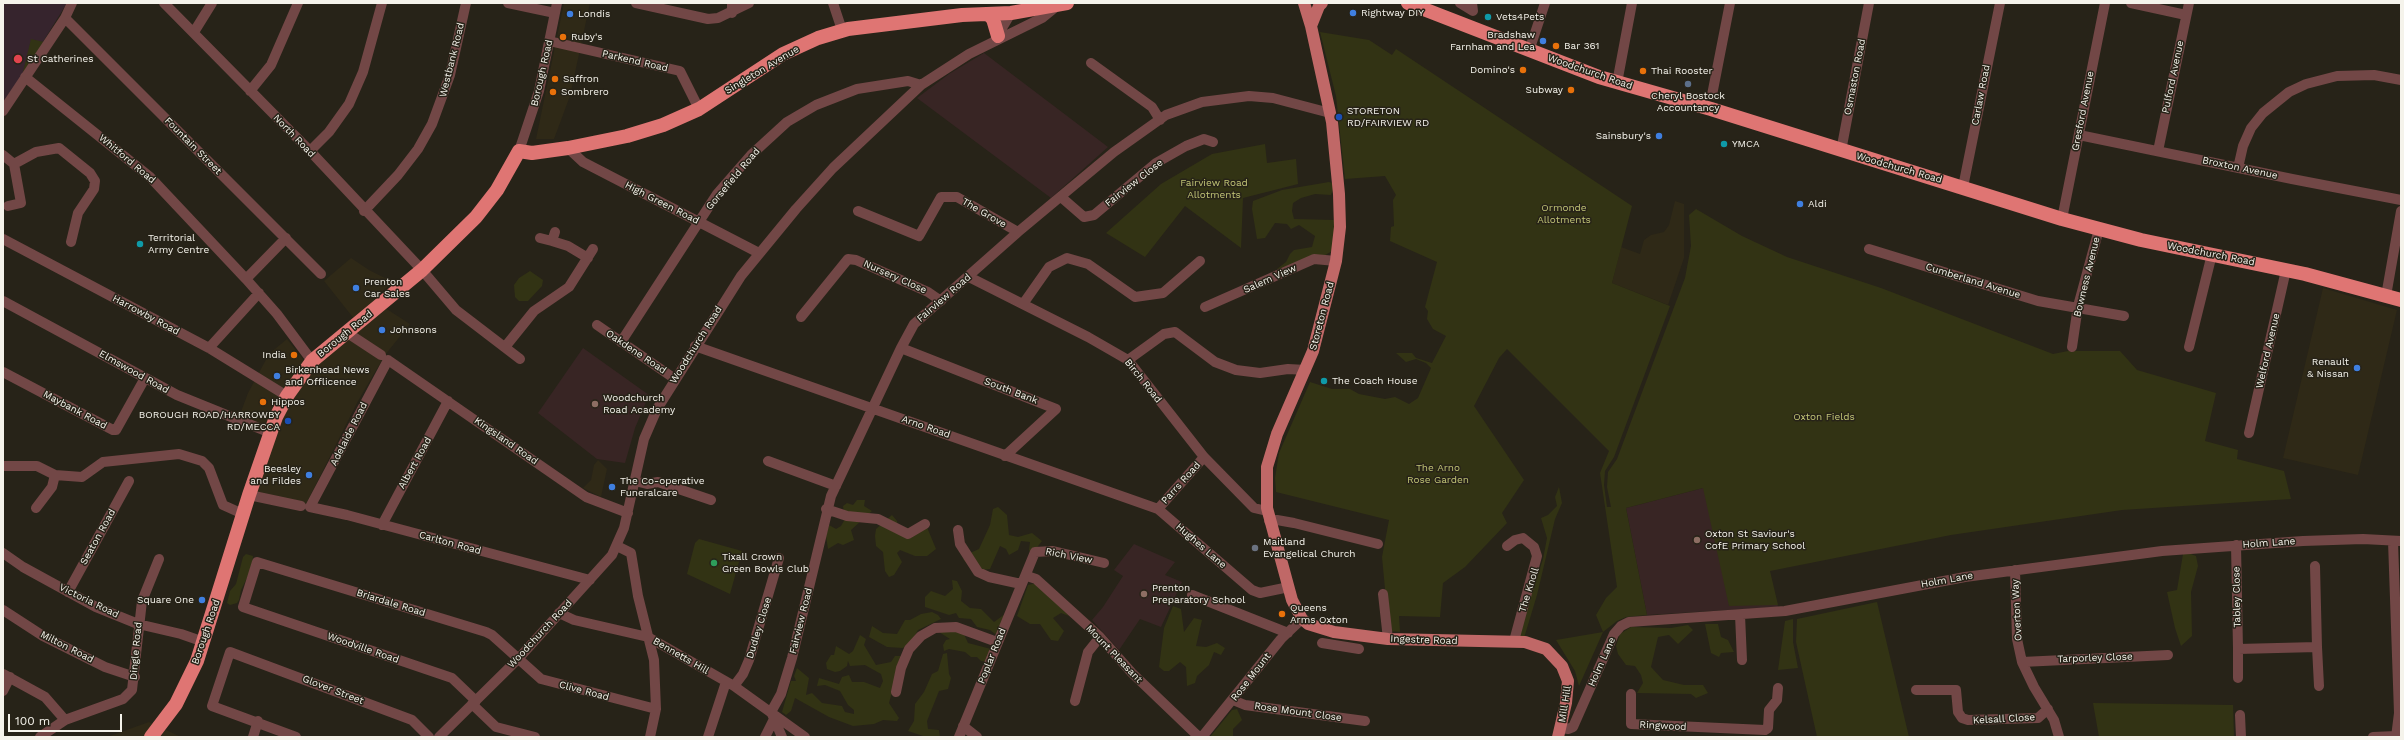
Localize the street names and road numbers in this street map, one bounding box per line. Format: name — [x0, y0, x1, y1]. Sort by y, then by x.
street label: Westbank Road — [437, 22, 467, 98]
street label: Osmaston Road — [1842, 38, 1868, 116]
street label: Borough Road — [529, 39, 555, 107]
street label: Pulford Avenue — [2159, 40, 2187, 114]
street label: Singleton Avenue — [723, 43, 801, 97]
street label: Parkend Road — [601, 48, 669, 74]
street label: Woodchurch Road — [1546, 52, 1634, 92]
street label: Carlaw Road — [1969, 64, 1993, 126]
street label: Gresford Avenue — [2069, 70, 2097, 152]
street label: North Road — [270, 112, 318, 160]
street label: Fountain Street — [162, 115, 224, 177]
street label: Whitford Road — [96, 132, 158, 186]
street label: Gorsefield Road — [703, 145, 763, 213]
street label: Woodchurch Road — [1855, 150, 1943, 186]
street label: Broxton Avenue — [2201, 154, 2279, 182]
street label: Fairview Close — [1103, 157, 1165, 209]
street label: High Green Road — [623, 179, 701, 227]
street label: The Grove — [960, 195, 1008, 231]
street label: Bowness Avenue — [2071, 236, 2103, 318]
street label: Woodchurch Road — [2166, 240, 2256, 268]
street label: Nursery Close — [862, 258, 928, 296]
street label: Cumberland Avenue — [1924, 261, 2022, 301]
street label: Salem View — [1242, 262, 1298, 296]
street label: Fairview Road — [915, 271, 973, 325]
street label: Storeton Road — [1307, 280, 1337, 352]
street label: Harrowby Road — [110, 292, 182, 338]
street label: Woodchurch Road — [667, 304, 725, 386]
street label: Borough Road — [315, 308, 375, 360]
street label: Welford Avenue — [2254, 312, 2282, 390]
street label: Oakdene Road — [603, 327, 669, 377]
street label: Elmswood Road — [97, 348, 171, 396]
street label: Birch Road — [1122, 357, 1164, 405]
street label: South Bank — [983, 375, 1039, 407]
street label: Maybank Road — [41, 388, 109, 432]
street label: Adelaide Road — [328, 400, 370, 468]
street label: Arno Road — [900, 413, 952, 441]
street label: Kingsland Road — [472, 415, 540, 467]
street label: Albert Road — [396, 435, 434, 491]
street label: Parrs Road — [1159, 459, 1203, 507]
street label: Seaton Road — [78, 507, 118, 567]
street label: Hughes Lane — [1173, 521, 1229, 571]
street label: Carlton Road — [418, 529, 482, 557]
street label: Holm Lane — [2242, 535, 2296, 551]
street label: Rich View — [1044, 546, 1094, 566]
street label: The Knoll — [1517, 566, 1541, 614]
street label: Tabley Close — [2230, 566, 2244, 628]
street label: Holm Lane — [1920, 570, 1974, 590]
street label: Overton Way — [2009, 579, 2025, 641]
street label: Victoria Road — [57, 581, 121, 621]
street label: Briardale Road — [355, 587, 427, 619]
street label: Fairview Road — [787, 587, 815, 655]
street label: Dudley Close — [744, 596, 774, 660]
street label: Woodchurch Road — [505, 597, 575, 671]
street label: Borough Road — [189, 598, 223, 666]
street label: Dingle Road — [127, 622, 145, 680]
street label: Mount Pleasant — [1083, 622, 1145, 686]
street label: Poplar Road — [975, 626, 1009, 686]
street label: Milton Road — [38, 628, 96, 666]
street label: Woodville Road — [326, 630, 400, 666]
street label: Ingestre Road — [1390, 633, 1458, 647]
street label: Bennetts Hill — [651, 635, 711, 677]
street label: Holm Lane — [1586, 635, 1618, 689]
street label: Rose Mount — [1228, 651, 1274, 703]
street label: Tarporley Close — [2057, 651, 2133, 665]
street label: Glover Street — [301, 673, 365, 707]
street label: Clive Road — [558, 679, 610, 703]
street label: Mill Hill — [1556, 685, 1574, 723]
street label: Rose Mount Close — [1253, 700, 1343, 724]
street label: Kelsall Close — [1973, 711, 2035, 727]
street label: Ringwood — [1639, 719, 1687, 733]

